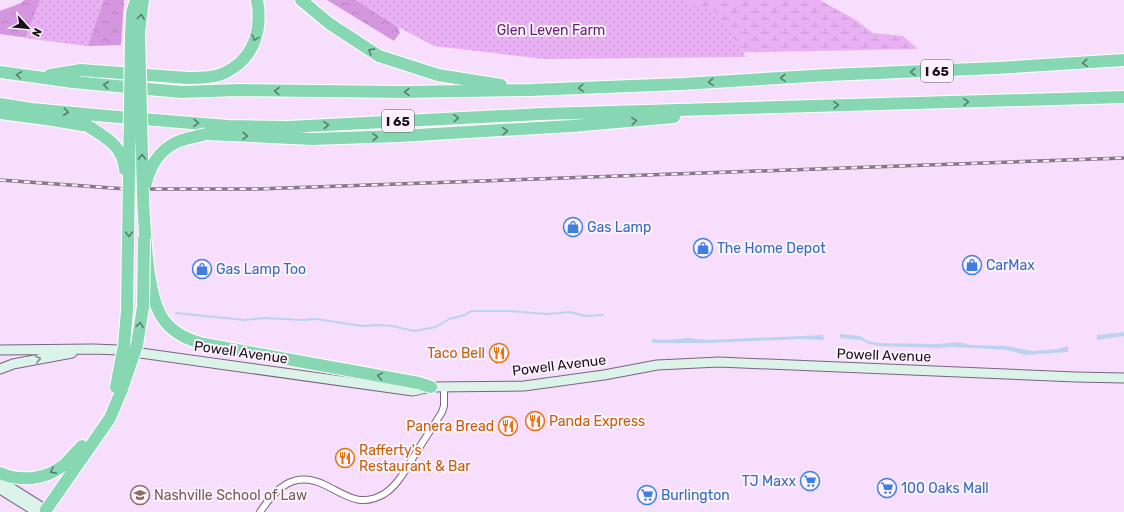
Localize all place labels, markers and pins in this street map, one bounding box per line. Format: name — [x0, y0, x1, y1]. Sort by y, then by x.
shop icon: Gas Lamp — [562, 216, 584, 238]
place label: Gas Lamp — [587, 219, 651, 236]
shop icon: The Home Depot — [692, 237, 714, 259]
place label: The Home Depot — [717, 240, 826, 257]
shop icon: CarMax — [961, 254, 983, 276]
place label: CarMax — [986, 257, 1035, 274]
shop icon: Gas Lamp Too — [191, 258, 213, 280]
place label: Gas Lamp Too — [216, 261, 306, 278]
restaurant icon: Taco Bell — [488, 342, 510, 364]
place label: Taco Bell — [427, 345, 485, 362]
restaurant icon: Panda Express — [524, 410, 546, 432]
place label: Panda Express — [549, 413, 645, 430]
restaurant icon: Panera Bread — [497, 415, 519, 437]
place label: Panera Bread — [406, 418, 494, 435]
place label: Rafferty's Restaurant & Bar — [359, 442, 471, 475]
restaurant icon: Rafferty's Restaurant & Bar — [334, 447, 356, 469]
supermarket icon: TJ Maxx — [799, 470, 821, 492]
place label: TJ Maxx — [742, 473, 796, 490]
supermarket icon: 100 Oaks Mall — [876, 477, 898, 499]
place label: 100 Oaks Mall — [901, 480, 989, 497]
school or university icon: Nashville School of Law — [129, 484, 151, 506]
supermarket icon: Burlington — [636, 484, 658, 506]
place label: Nashville School of Law — [154, 487, 307, 504]
place label: Burlington — [661, 487, 730, 504]

